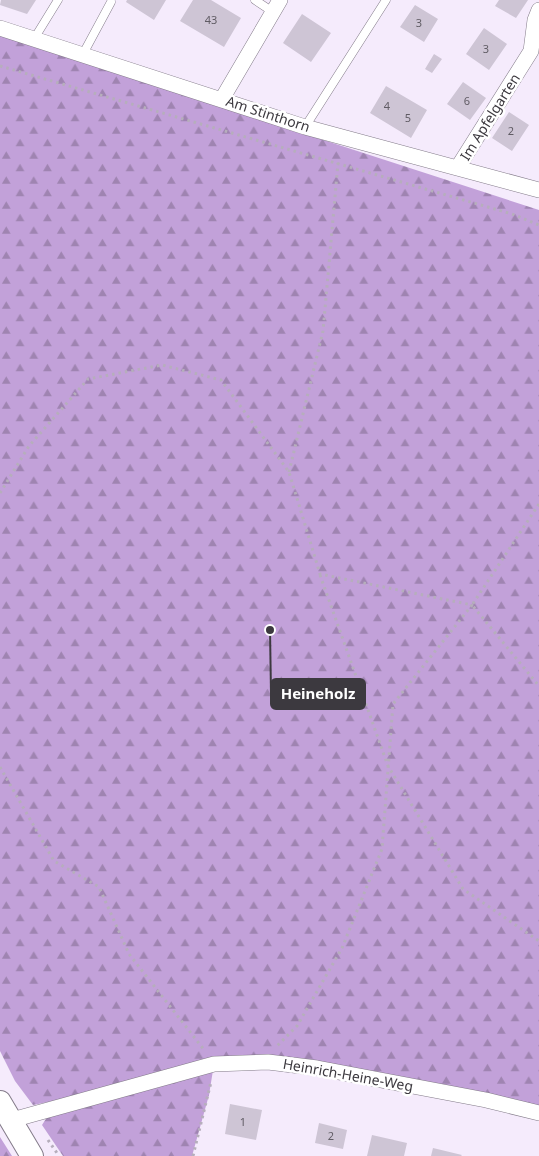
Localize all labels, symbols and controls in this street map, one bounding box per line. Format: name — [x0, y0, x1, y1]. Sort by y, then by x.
house number: 43 — [205, 12, 217, 27]
house number: 3 — [416, 15, 422, 30]
house number: 3 — [483, 41, 489, 56]
street label: Im Apfelgarten — [455, 70, 524, 164]
street label: Am Stinthorn — [224, 91, 313, 136]
house number: 6 — [464, 93, 470, 108]
house number: 4 — [384, 98, 391, 113]
house number: 5 — [405, 110, 411, 125]
house number: 2 — [508, 123, 514, 138]
callout: Heineholz — [271, 679, 365, 709]
text: Heineholz — [281, 683, 355, 703]
street label: Heinrich-Heine-Weg — [281, 1054, 415, 1095]
house number: 1 — [240, 1114, 246, 1129]
house number: 2 — [328, 1128, 334, 1143]

